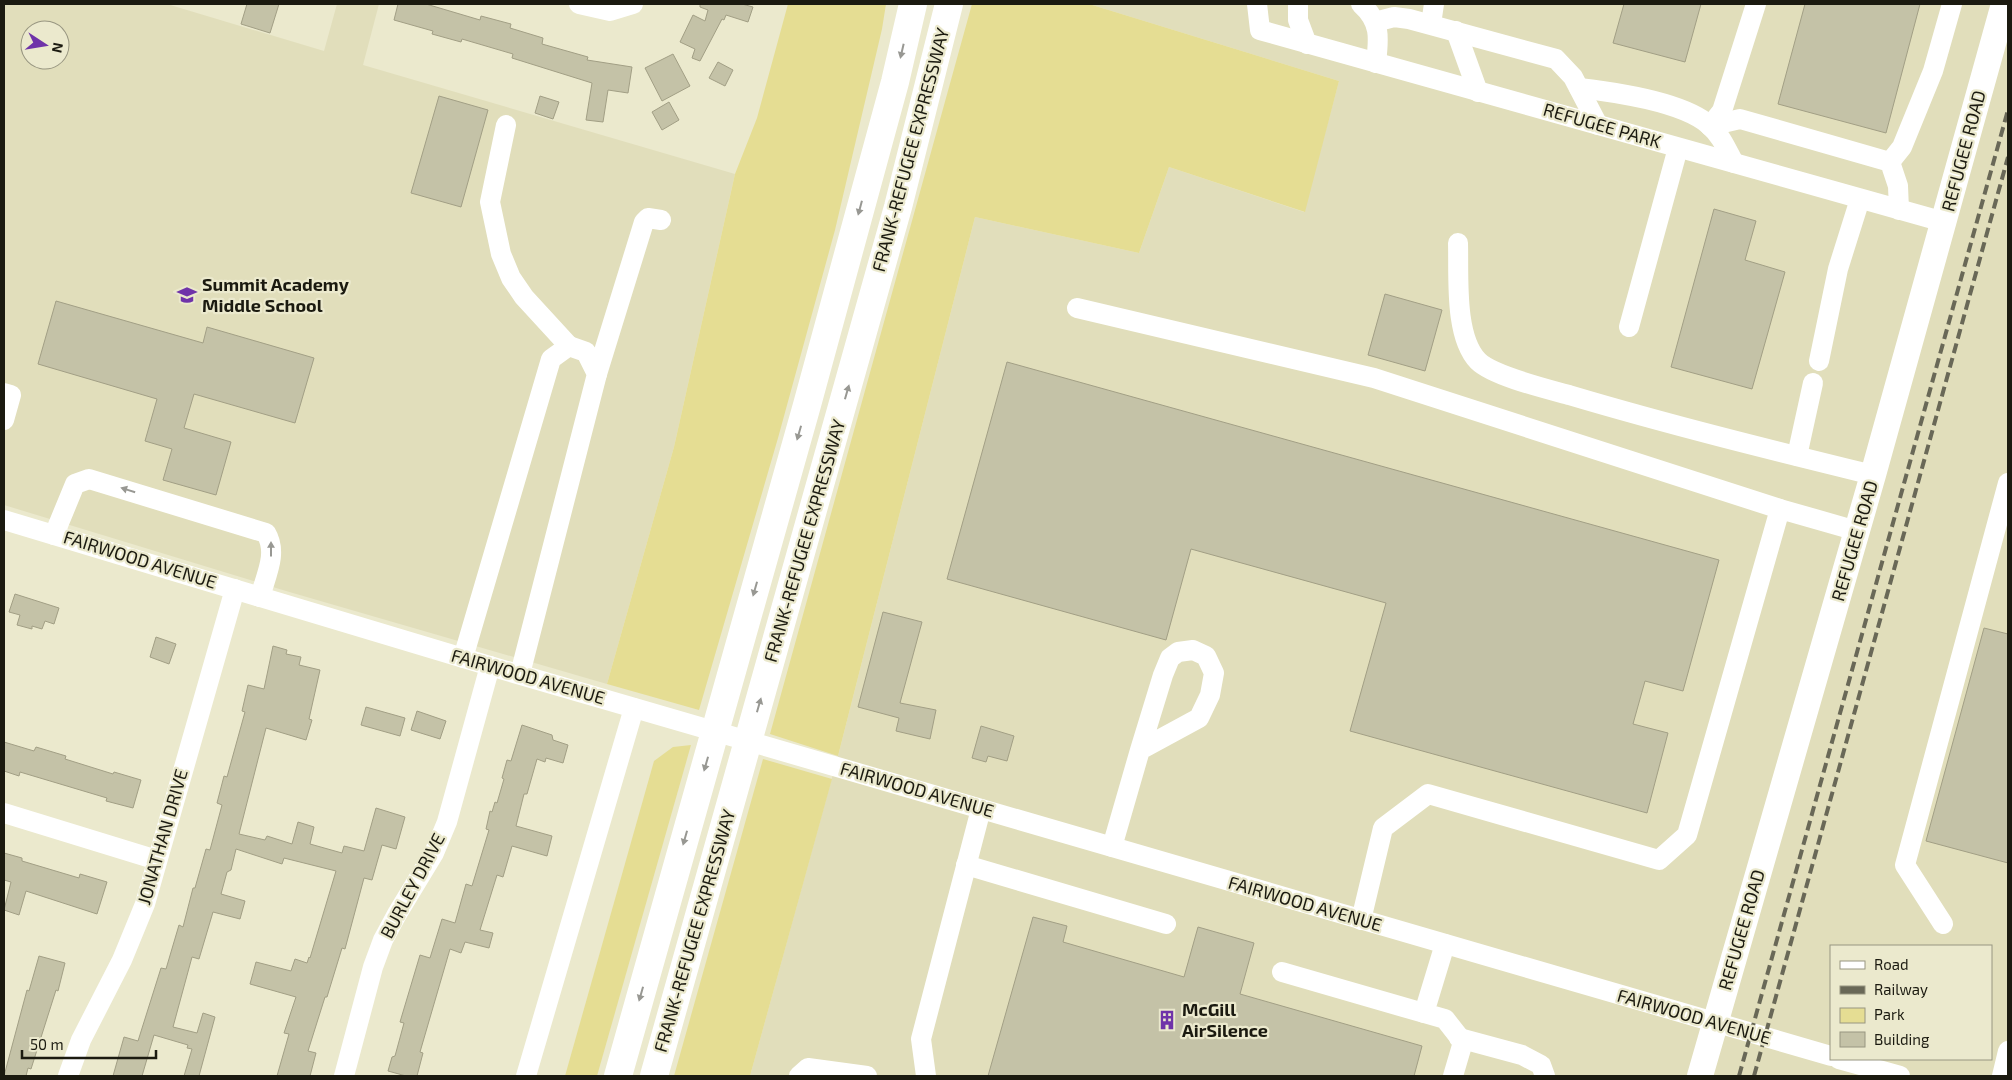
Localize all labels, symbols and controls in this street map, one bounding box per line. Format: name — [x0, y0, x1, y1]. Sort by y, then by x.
north arrow — [20, 20, 70, 70]
street label: FRANK-REFUGEE EXPRESSWAY — [867, 25, 953, 274]
text: N — [49, 41, 68, 55]
one-way arrow — [898, 44, 906, 59]
street label: REFUGEE ROAD — [1936, 88, 1990, 214]
street label: REFUGEE PARK — [1541, 98, 1664, 152]
one-way arrow — [856, 201, 864, 216]
place label: Summit Academy Middle School — [202, 273, 350, 316]
school or university icon: Summit Academy Middle School — [176, 284, 198, 306]
one-way arrow — [843, 385, 851, 400]
street label: FRANK-REFUGEE EXPRESSWAY — [759, 416, 850, 665]
one-way arrow — [795, 425, 803, 440]
street label: REFUGEE ROAD — [1826, 478, 1882, 604]
one-way arrow — [121, 486, 136, 494]
street label: FAIRWOOD AVENUE — [61, 525, 219, 593]
one-way arrow — [267, 541, 275, 557]
one-way arrow — [750, 582, 758, 597]
street label: FAIRWOOD AVENUE — [449, 644, 608, 709]
one-way arrow — [755, 697, 763, 712]
one-way arrow — [702, 756, 710, 771]
street label: FAIRWOOD AVENUE — [838, 757, 997, 822]
street label: JONATHAN DRIVE — [132, 766, 192, 907]
street label: FRANK-REFUGEE EXPRESSWAY — [649, 806, 740, 1055]
street label: BURLEY DRIVE — [375, 829, 449, 942]
one-way arrow — [681, 830, 689, 845]
street label: REFUGEE ROAD — [1713, 867, 1769, 993]
street label: FAIRWOOD AVENUE — [1226, 871, 1385, 936]
legend — [1830, 945, 1992, 1060]
text: Road — [1874, 955, 1909, 973]
text: Railway — [1874, 980, 1928, 998]
street label: FAIRWOOD AVENUE — [1615, 984, 1774, 1049]
one-way arrow — [637, 987, 645, 1002]
place label: McGill AirSilence — [1182, 998, 1268, 1041]
text: Park — [1874, 1005, 1905, 1023]
building icon: McGill AirSilence — [1156, 1009, 1178, 1031]
scale bar — [22, 1028, 156, 1060]
text: Building — [1874, 1030, 1930, 1048]
text: 50 m — [30, 1035, 64, 1053]

